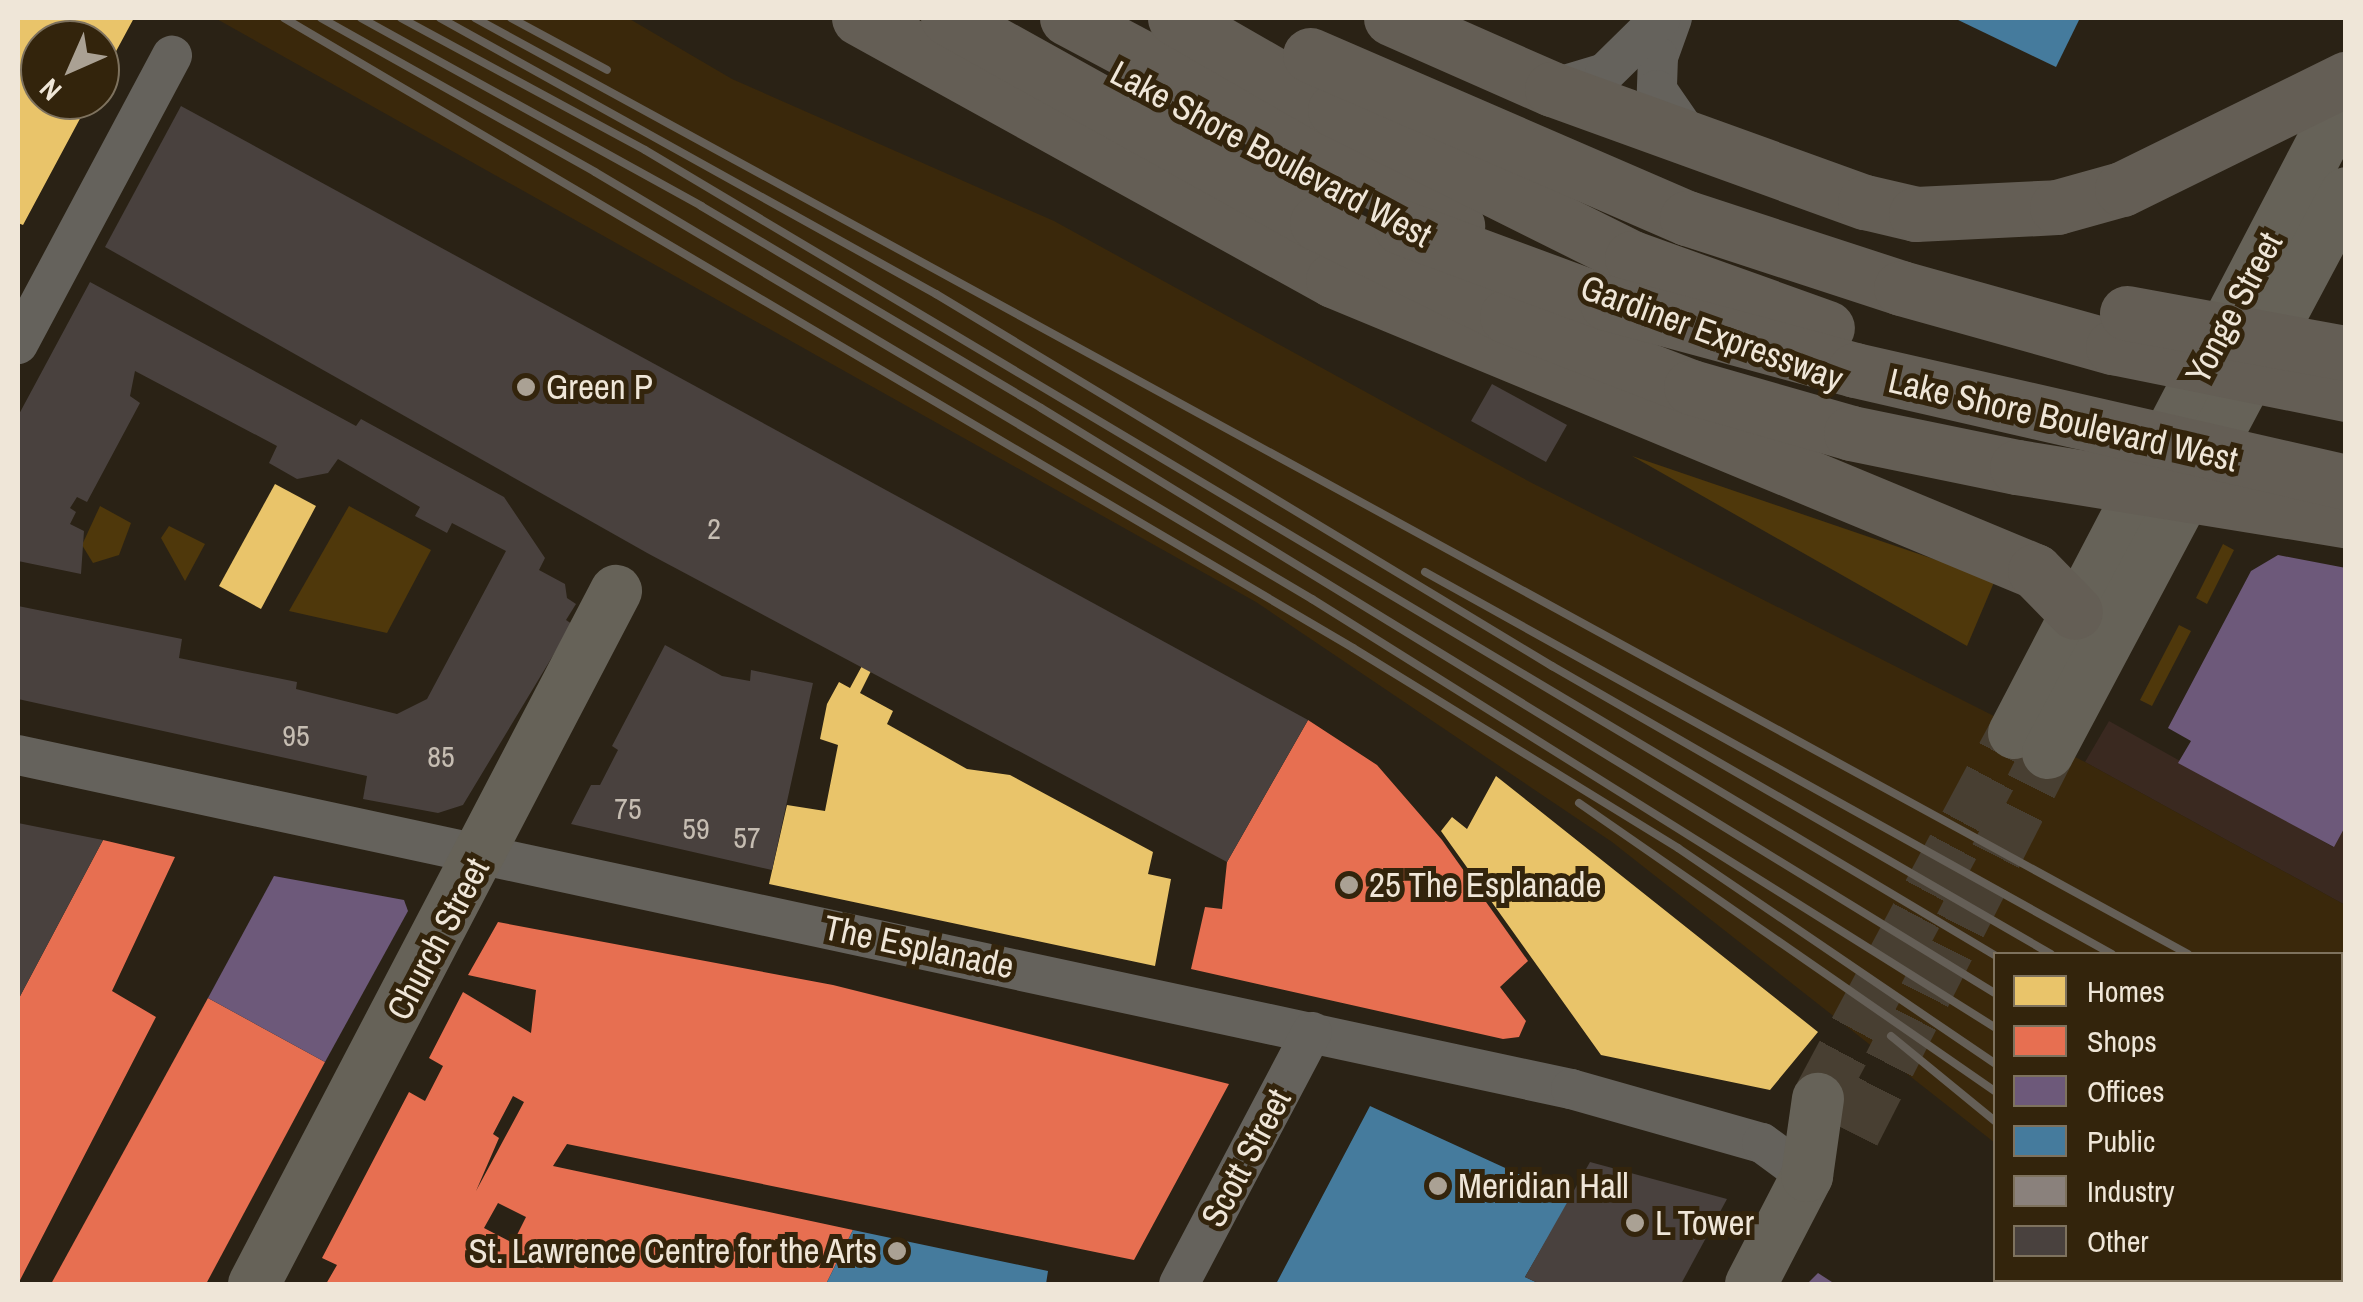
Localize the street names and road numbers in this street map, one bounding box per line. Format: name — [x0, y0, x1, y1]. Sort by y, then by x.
street label: Lake Shore Boulevard West — [1104, 52, 1438, 256]
street label: Yonge Street — [2177, 225, 2291, 391]
street label: Gardiner Expressway — [1575, 266, 1849, 400]
street label: Lake Shore Boulevard West — [1884, 359, 2242, 481]
street label: Church Street — [378, 851, 498, 1027]
street label: The Esplanade — [820, 906, 1018, 988]
street label: Scott Street — [1192, 1082, 1300, 1234]

